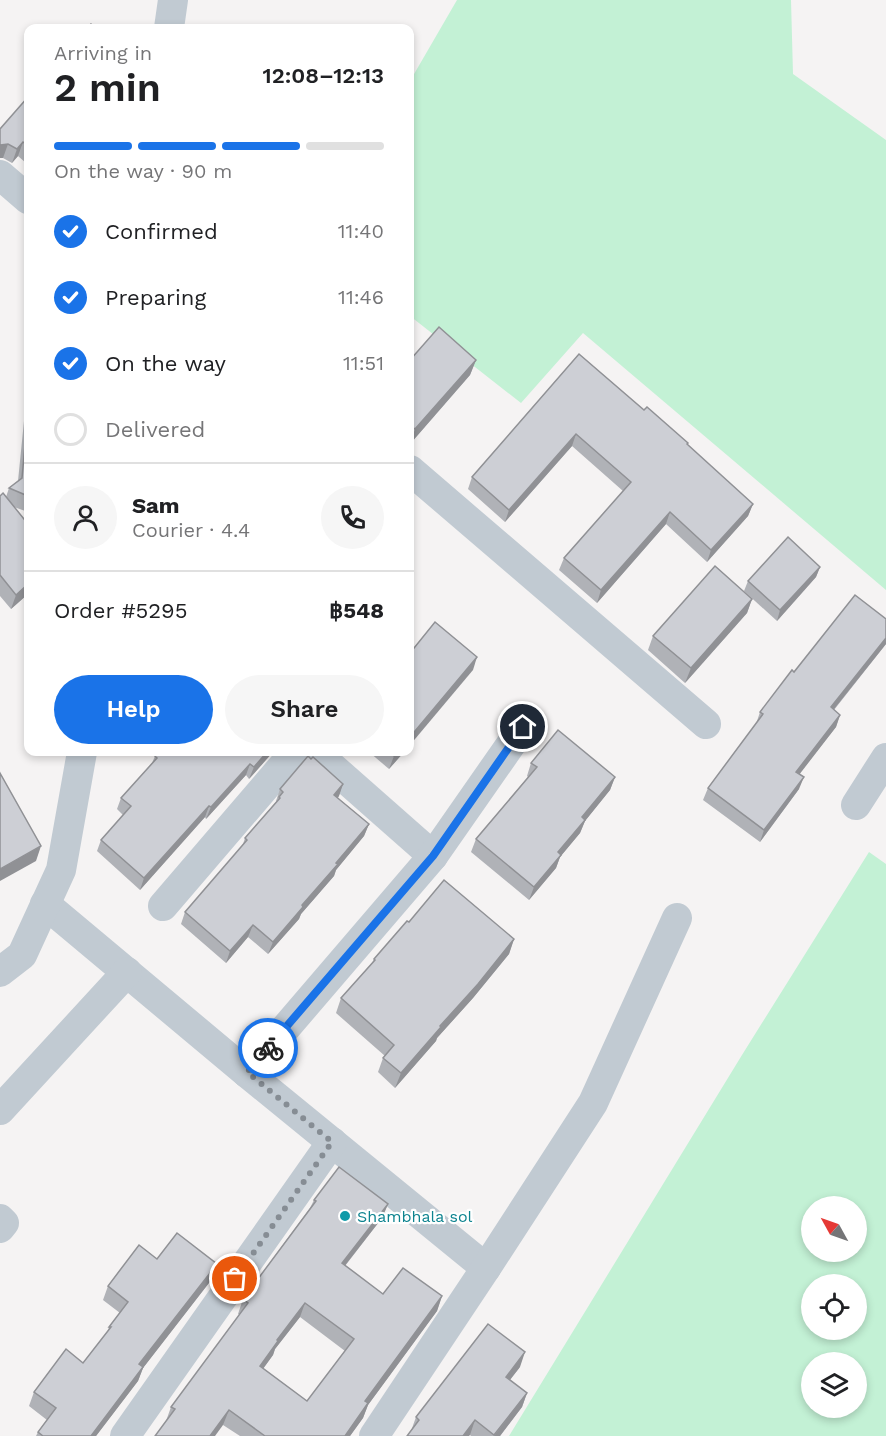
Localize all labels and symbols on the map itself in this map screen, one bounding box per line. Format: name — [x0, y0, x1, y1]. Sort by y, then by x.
pin — [497, 701, 548, 752]
courier — [238, 1018, 298, 1078]
north arrow — [801, 1196, 867, 1262]
place label: Shambhala sol — [357, 1207, 473, 1226]
marker: Shambhala sol — [338, 1209, 352, 1223]
pin — [209, 1253, 260, 1304]

